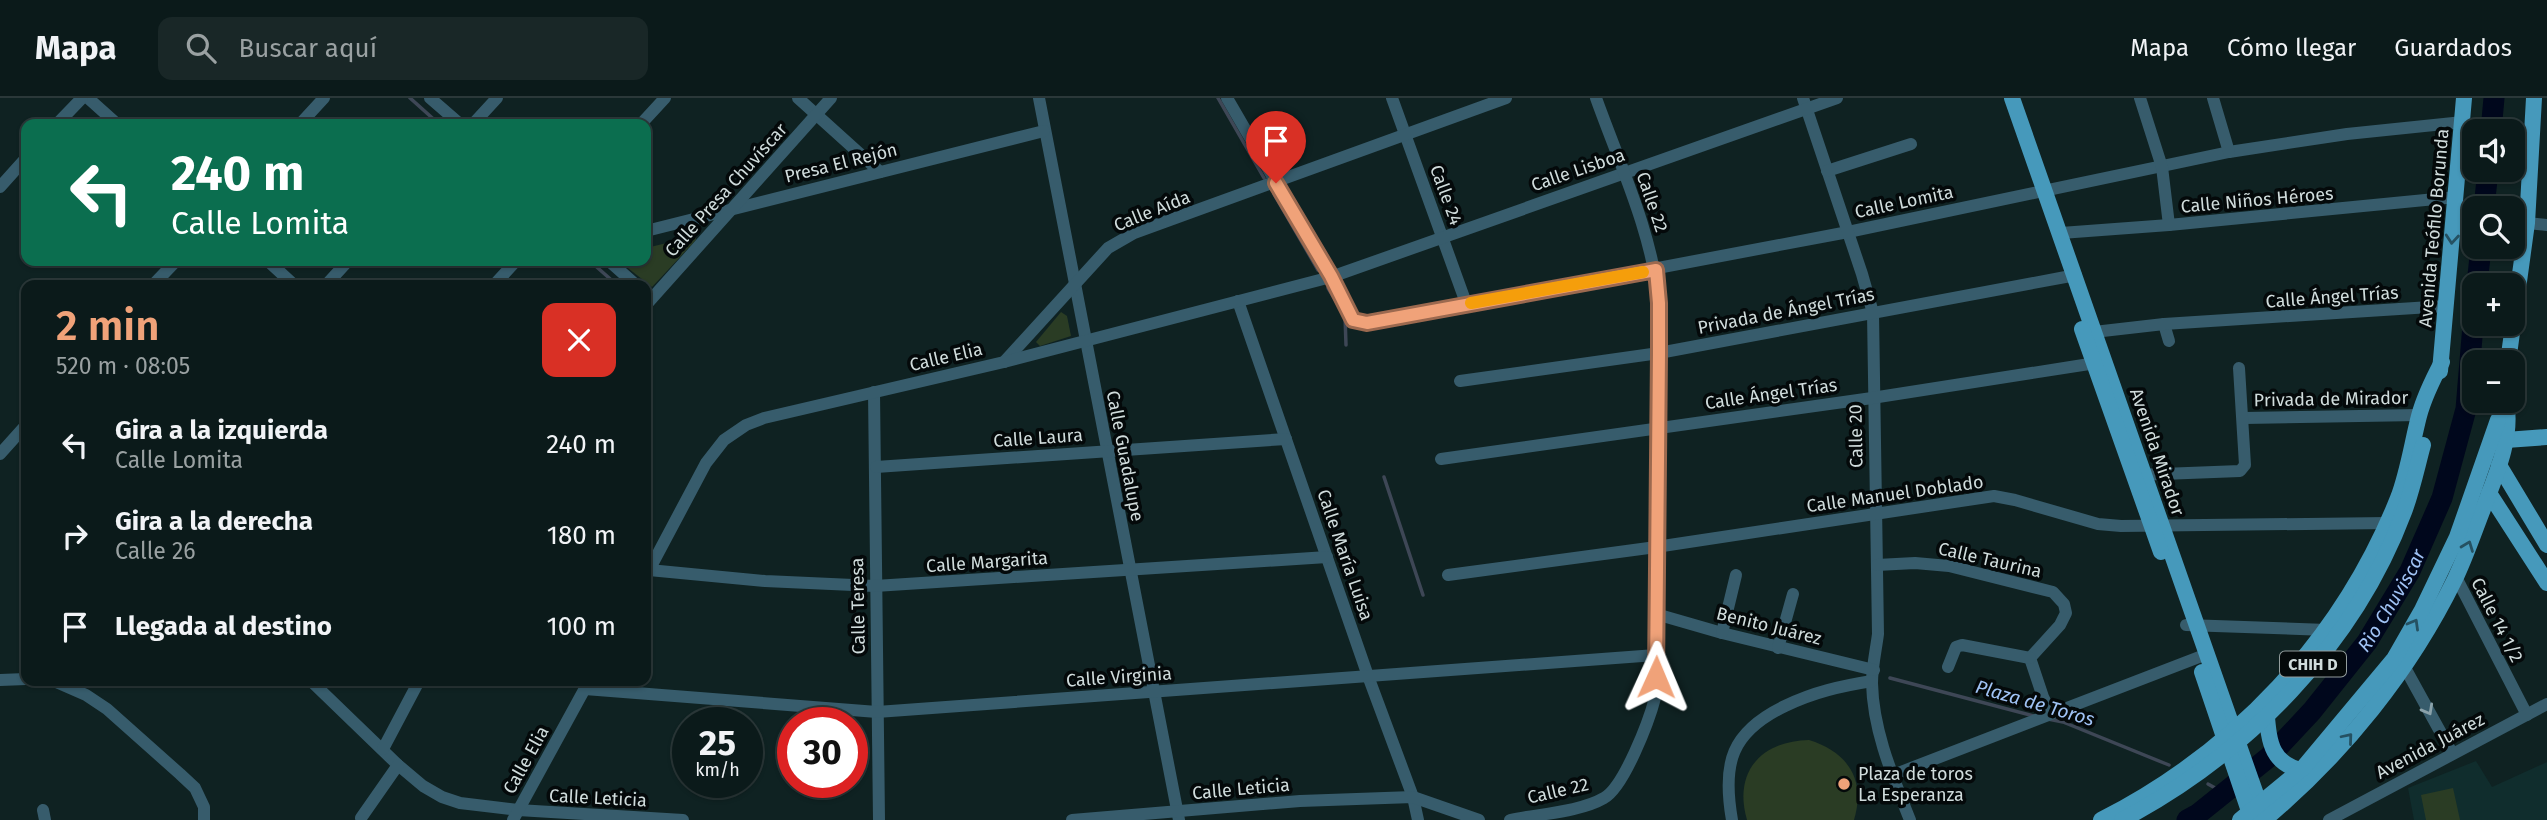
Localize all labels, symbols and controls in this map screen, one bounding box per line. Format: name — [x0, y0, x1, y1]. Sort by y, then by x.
search box — [158, 17, 648, 80]
text: Mapa — [35, 28, 116, 68]
icon: search — [182, 29, 220, 67]
text: Buscar aquí — [238, 33, 377, 64]
text: Mapa — [2130, 34, 2189, 62]
text: Cómo llegar — [2227, 34, 2356, 62]
text: Guardados — [2394, 34, 2512, 62]
pin — [1246, 111, 1306, 183]
street label: Calle Presa Chuvíscar — [660, 119, 792, 261]
map controls — [2462, 119, 2525, 413]
button: sound — [2462, 119, 2525, 182]
icon: arrive — [1257, 122, 1295, 160]
street label: Avenida Teófilo Borunda — [2414, 128, 2454, 328]
street label: Presa El Rejón — [782, 138, 900, 188]
text: 240 m — [171, 144, 304, 203]
street label: Calle Lisboa — [1528, 144, 1628, 196]
icon: left — [56, 147, 147, 238]
street label: Calle 24 — [1425, 162, 1467, 229]
street label: Calle 22 — [1631, 169, 1673, 235]
street label: Calle Lomita — [1853, 181, 1955, 223]
street label: Calle Niños Héroes — [2180, 182, 2334, 218]
street label: Calle Aída — [1111, 186, 1193, 236]
button: search — [2462, 196, 2525, 259]
text: Calle Lomita — [171, 204, 349, 242]
one-way arrow — [2445, 234, 2460, 245]
button: + — [2462, 273, 2525, 336]
street label: Calle Ángel Trías — [2265, 280, 2399, 313]
street label: Privada de Ángel Trías — [1695, 282, 1876, 339]
text: 2 min — [56, 301, 160, 351]
button: close — [542, 303, 616, 377]
street label: Calle Elia — [907, 338, 985, 376]
button: − — [2462, 350, 2525, 413]
text: 520 m · 08:05 — [56, 352, 190, 380]
street label: Calle Ángel Trías — [1703, 373, 1838, 414]
street label: Avenida Mirador — [2125, 385, 2189, 519]
street label: Privada de Mirador — [2254, 387, 2409, 411]
street label: Calle Guadalupe — [1102, 389, 1148, 523]
street label: Calle 20 — [1844, 404, 1868, 468]
text: Gira a la izquierda — [115, 415, 328, 446]
street label: Calle Laura — [992, 424, 1084, 452]
icon: left — [56, 426, 94, 464]
text: 240 m — [546, 429, 616, 460]
text: Calle Lomita — [115, 446, 243, 474]
street label: Calle Manuel Doblado — [1805, 471, 1985, 517]
street label: Calle María Luisa — [1312, 487, 1378, 623]
text: Gira a la derecha — [115, 506, 313, 537]
icon: right — [56, 517, 94, 555]
text: 180 m — [547, 520, 616, 551]
text: Calle 26 — [115, 537, 196, 565]
street label: Calle Taurina — [1936, 537, 2044, 583]
one-way arrow — [2460, 541, 2474, 553]
water label: Rio Chuviscar — [2352, 545, 2430, 656]
street label: Calle Margarita — [925, 547, 1049, 577]
street label: Calle Teresa — [846, 557, 870, 655]
street label: Calle 14 1/2 — [2466, 574, 2528, 666]
street label: Benito Juárez — [1714, 602, 1824, 650]
icon: arrive — [56, 608, 94, 646]
text: Llegada al destino — [115, 611, 332, 642]
text: 100 m — [547, 611, 616, 642]
one-way arrow — [2406, 619, 2419, 631]
position arrow — [1619, 640, 1693, 714]
road number: CHIH D — [2280, 652, 2346, 677]
street label: Calle Virginia — [1065, 662, 1173, 692]
water label: Plaza de Toros — [1973, 675, 2097, 731]
one-way arrow — [2420, 702, 2433, 715]
speed limit sign: 30 — [777, 707, 868, 798]
street label: Avenida Juárez — [2372, 708, 2488, 784]
street label: Calle Elia — [498, 722, 554, 798]
text: 25 — [699, 722, 736, 764]
one-way arrow — [2340, 733, 2352, 746]
text: km/h — [695, 759, 740, 781]
place label: Plaza de toros La Esperanza — [1858, 763, 1973, 806]
street label: Calle 22 — [1525, 773, 1591, 809]
street label: Calle Leticia — [1191, 774, 1291, 804]
marker: Plaza de toros La Esperanza — [1836, 776, 1852, 792]
street label: Calle Leticia — [549, 784, 647, 812]

